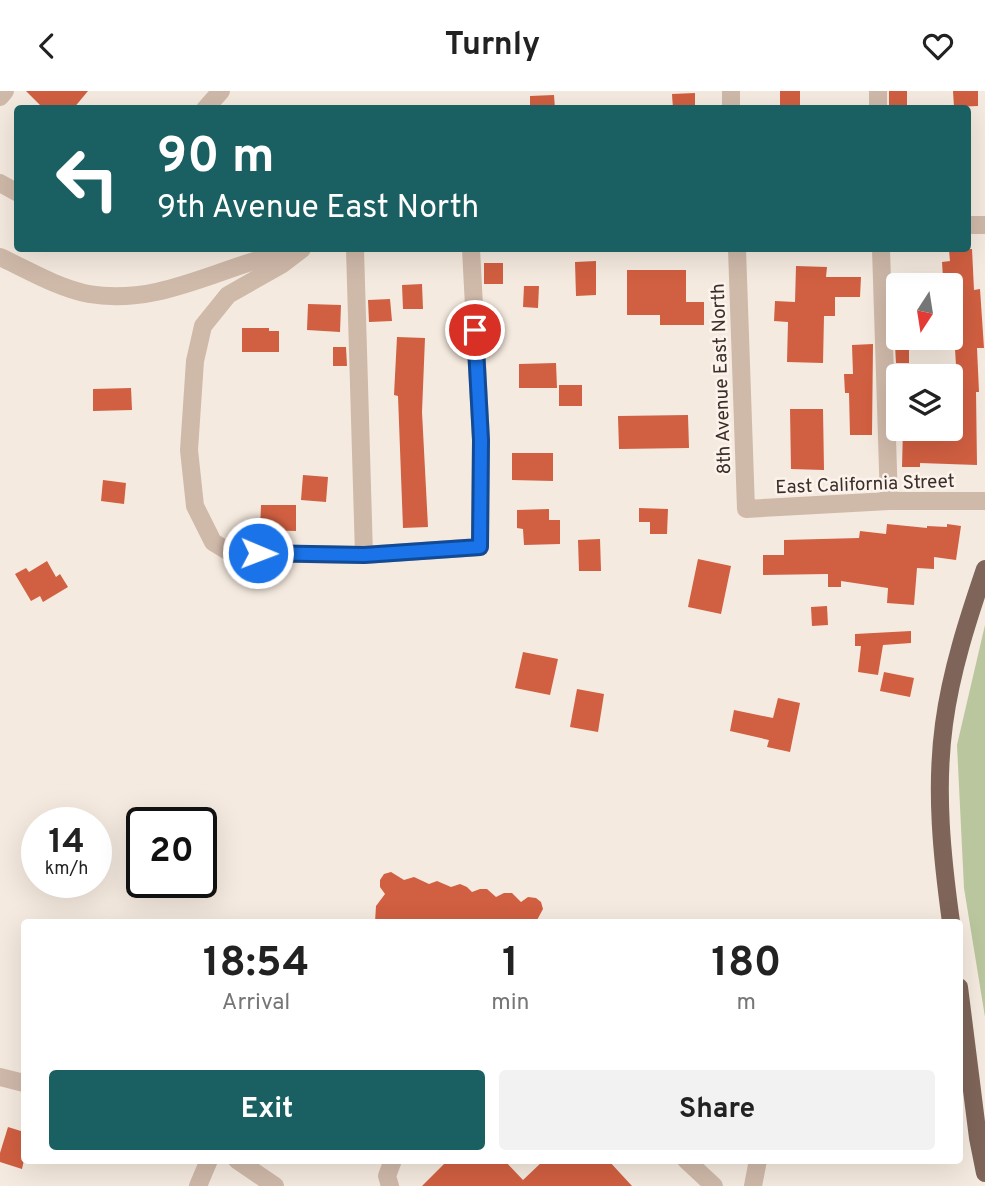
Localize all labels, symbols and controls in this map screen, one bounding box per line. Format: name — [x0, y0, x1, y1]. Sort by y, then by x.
text: Turnly — [445, 26, 540, 66]
icon: back — [28, 27, 66, 65]
icon: heart — [919, 27, 957, 65]
text: 90 m — [157, 128, 275, 190]
icon: left — [42, 133, 133, 224]
text: 9th Avenue East North — [157, 189, 479, 229]
north arrow — [886, 273, 962, 350]
map controls — [886, 273, 963, 441]
street label: 8th Avenue East North — [707, 283, 737, 475]
pin — [445, 300, 505, 360]
icon: arrive — [456, 311, 494, 349]
button: layers — [886, 364, 963, 441]
street label: East California Street — [775, 470, 955, 500]
position arrow — [221, 516, 295, 590]
speed limit sign: 20 — [126, 807, 217, 898]
text: 14 — [48, 821, 85, 865]
text: km/h — [45, 858, 88, 881]
text: 18:54 — [203, 938, 310, 991]
text: 1 — [502, 938, 519, 991]
text: 180 — [711, 938, 781, 991]
text: Arrival — [222, 989, 290, 1018]
text: min — [491, 989, 529, 1018]
text: m — [736, 989, 756, 1018]
button: Exit — [49, 1070, 485, 1150]
button: Share — [499, 1070, 935, 1150]

